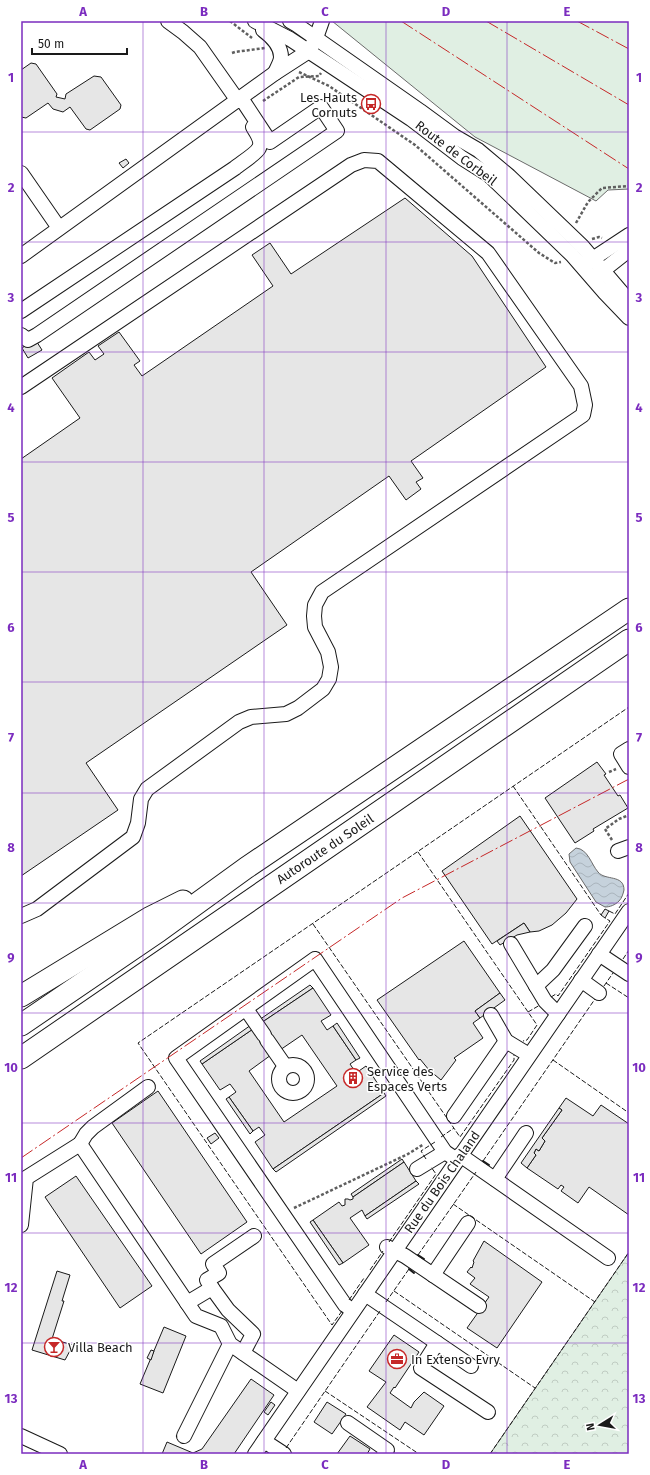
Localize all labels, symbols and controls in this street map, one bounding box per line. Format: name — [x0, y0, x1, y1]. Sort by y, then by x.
text: A — [78, 4, 87, 19]
text: B — [200, 4, 208, 19]
text: C — [321, 4, 329, 19]
text: D — [442, 4, 451, 19]
text: E — [564, 4, 571, 19]
scale bar — [32, 30, 127, 56]
text: 50 m — [38, 37, 64, 51]
text: 1 — [8, 70, 14, 85]
text: 1 — [636, 70, 642, 85]
place label: Les Hauts Cornuts — [300, 90, 357, 120]
bus stop icon: Les Hauts Cornuts — [360, 93, 382, 115]
street label: Route de Corbeil — [412, 117, 500, 189]
text: 2 — [8, 180, 15, 195]
text: 2 — [636, 180, 643, 195]
text: 3 — [7, 290, 15, 305]
text: 3 — [635, 290, 643, 305]
text: 4 — [7, 400, 15, 415]
text: 4 — [635, 400, 643, 415]
text: 5 — [8, 510, 15, 525]
text: 5 — [636, 510, 643, 525]
text: 6 — [7, 620, 15, 635]
text: 6 — [635, 620, 643, 635]
text: 7 — [8, 730, 14, 745]
text: 7 — [636, 730, 642, 745]
street label: Autoroute du Soleil — [274, 811, 376, 887]
text: 8 — [7, 840, 15, 855]
text: 8 — [635, 840, 643, 855]
text: 9 — [7, 950, 15, 965]
text: 9 — [635, 950, 643, 965]
text: 10 — [4, 1060, 18, 1075]
text: 10 — [632, 1060, 646, 1075]
place label: Service des Espaces Verts — [367, 1064, 447, 1094]
building icon: Service des Espaces Verts — [342, 1067, 364, 1089]
street label: Rue du Bois Chaland — [401, 1128, 483, 1236]
text: 11 — [5, 1170, 17, 1185]
text: 11 — [633, 1170, 645, 1185]
text: 12 — [5, 1280, 18, 1295]
text: 12 — [633, 1280, 646, 1295]
bar icon: Villa Beach — [43, 1336, 65, 1358]
place label: Villa Beach — [68, 1340, 133, 1355]
office icon: In Extenso Evry — [386, 1348, 408, 1370]
place label: In Extenso Evry — [411, 1352, 501, 1367]
text: 13 — [5, 1391, 18, 1406]
text: 13 — [633, 1391, 646, 1406]
north arrow — [580, 1405, 620, 1445]
text: N — [584, 1422, 598, 1432]
text: A — [78, 1457, 87, 1472]
text: B — [200, 1457, 208, 1472]
text: C — [321, 1457, 329, 1472]
text: D — [442, 1457, 451, 1472]
text: E — [564, 1457, 571, 1472]

